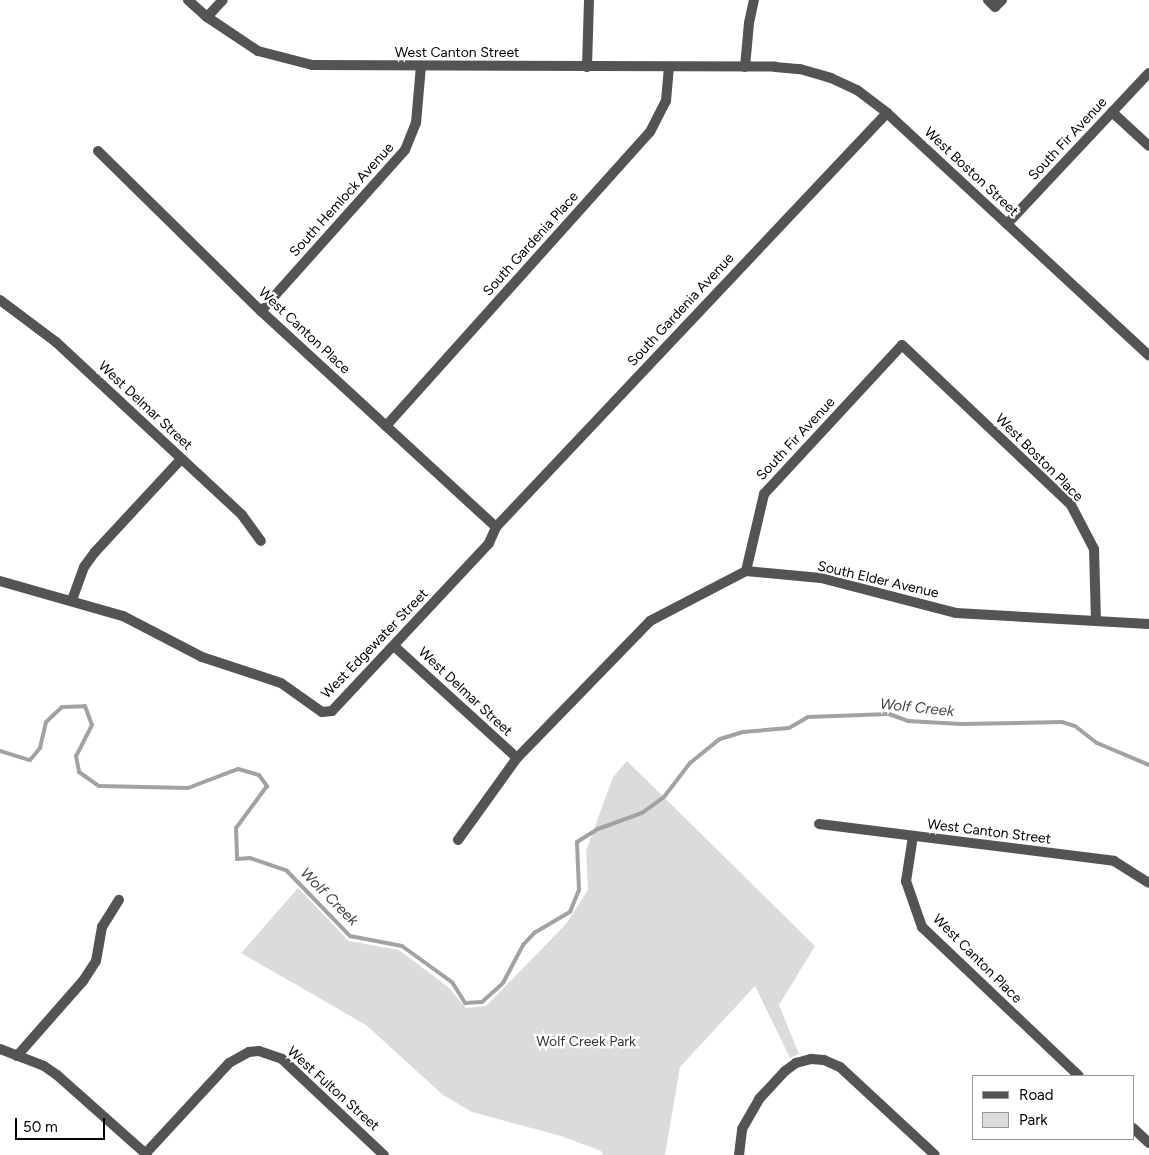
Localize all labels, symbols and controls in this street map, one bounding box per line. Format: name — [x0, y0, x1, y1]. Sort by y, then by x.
street label: West Canton Street — [395, 45, 519, 61]
street label: South Fir Avenue — [1025, 94, 1111, 184]
street label: West Boston Street — [920, 124, 1022, 220]
street label: South Hemlock Avenue — [286, 140, 398, 260]
street label: South Gardenia Place — [480, 188, 582, 300]
street label: South Gardenia Avenue — [624, 250, 738, 370]
street label: West Canton Place — [255, 284, 353, 378]
street label: West Delmar Street — [94, 358, 196, 454]
street label: South Fir Avenue — [753, 394, 839, 484]
street label: West Boston Place — [992, 411, 1086, 505]
street label: South Elder Avenue — [816, 558, 940, 602]
street label: West Edgewater Street — [318, 586, 432, 702]
street label: West Delmar Street — [414, 644, 516, 740]
water label: Wolf Creek — [879, 695, 955, 721]
street label: West Canton Street — [926, 816, 1052, 848]
water label: Wolf Creek — [296, 864, 362, 930]
street label: West Canton Place — [929, 911, 1025, 1007]
park label: Wolf Creek Park — [536, 1034, 636, 1050]
street label: West Fulton Street — [284, 1043, 382, 1135]
legend — [972, 1075, 1134, 1140]
text: Road — [1019, 1086, 1054, 1104]
scale bar — [18, 1108, 108, 1140]
text: Park — [1019, 1111, 1048, 1129]
text: 50 m — [23, 1118, 58, 1136]

